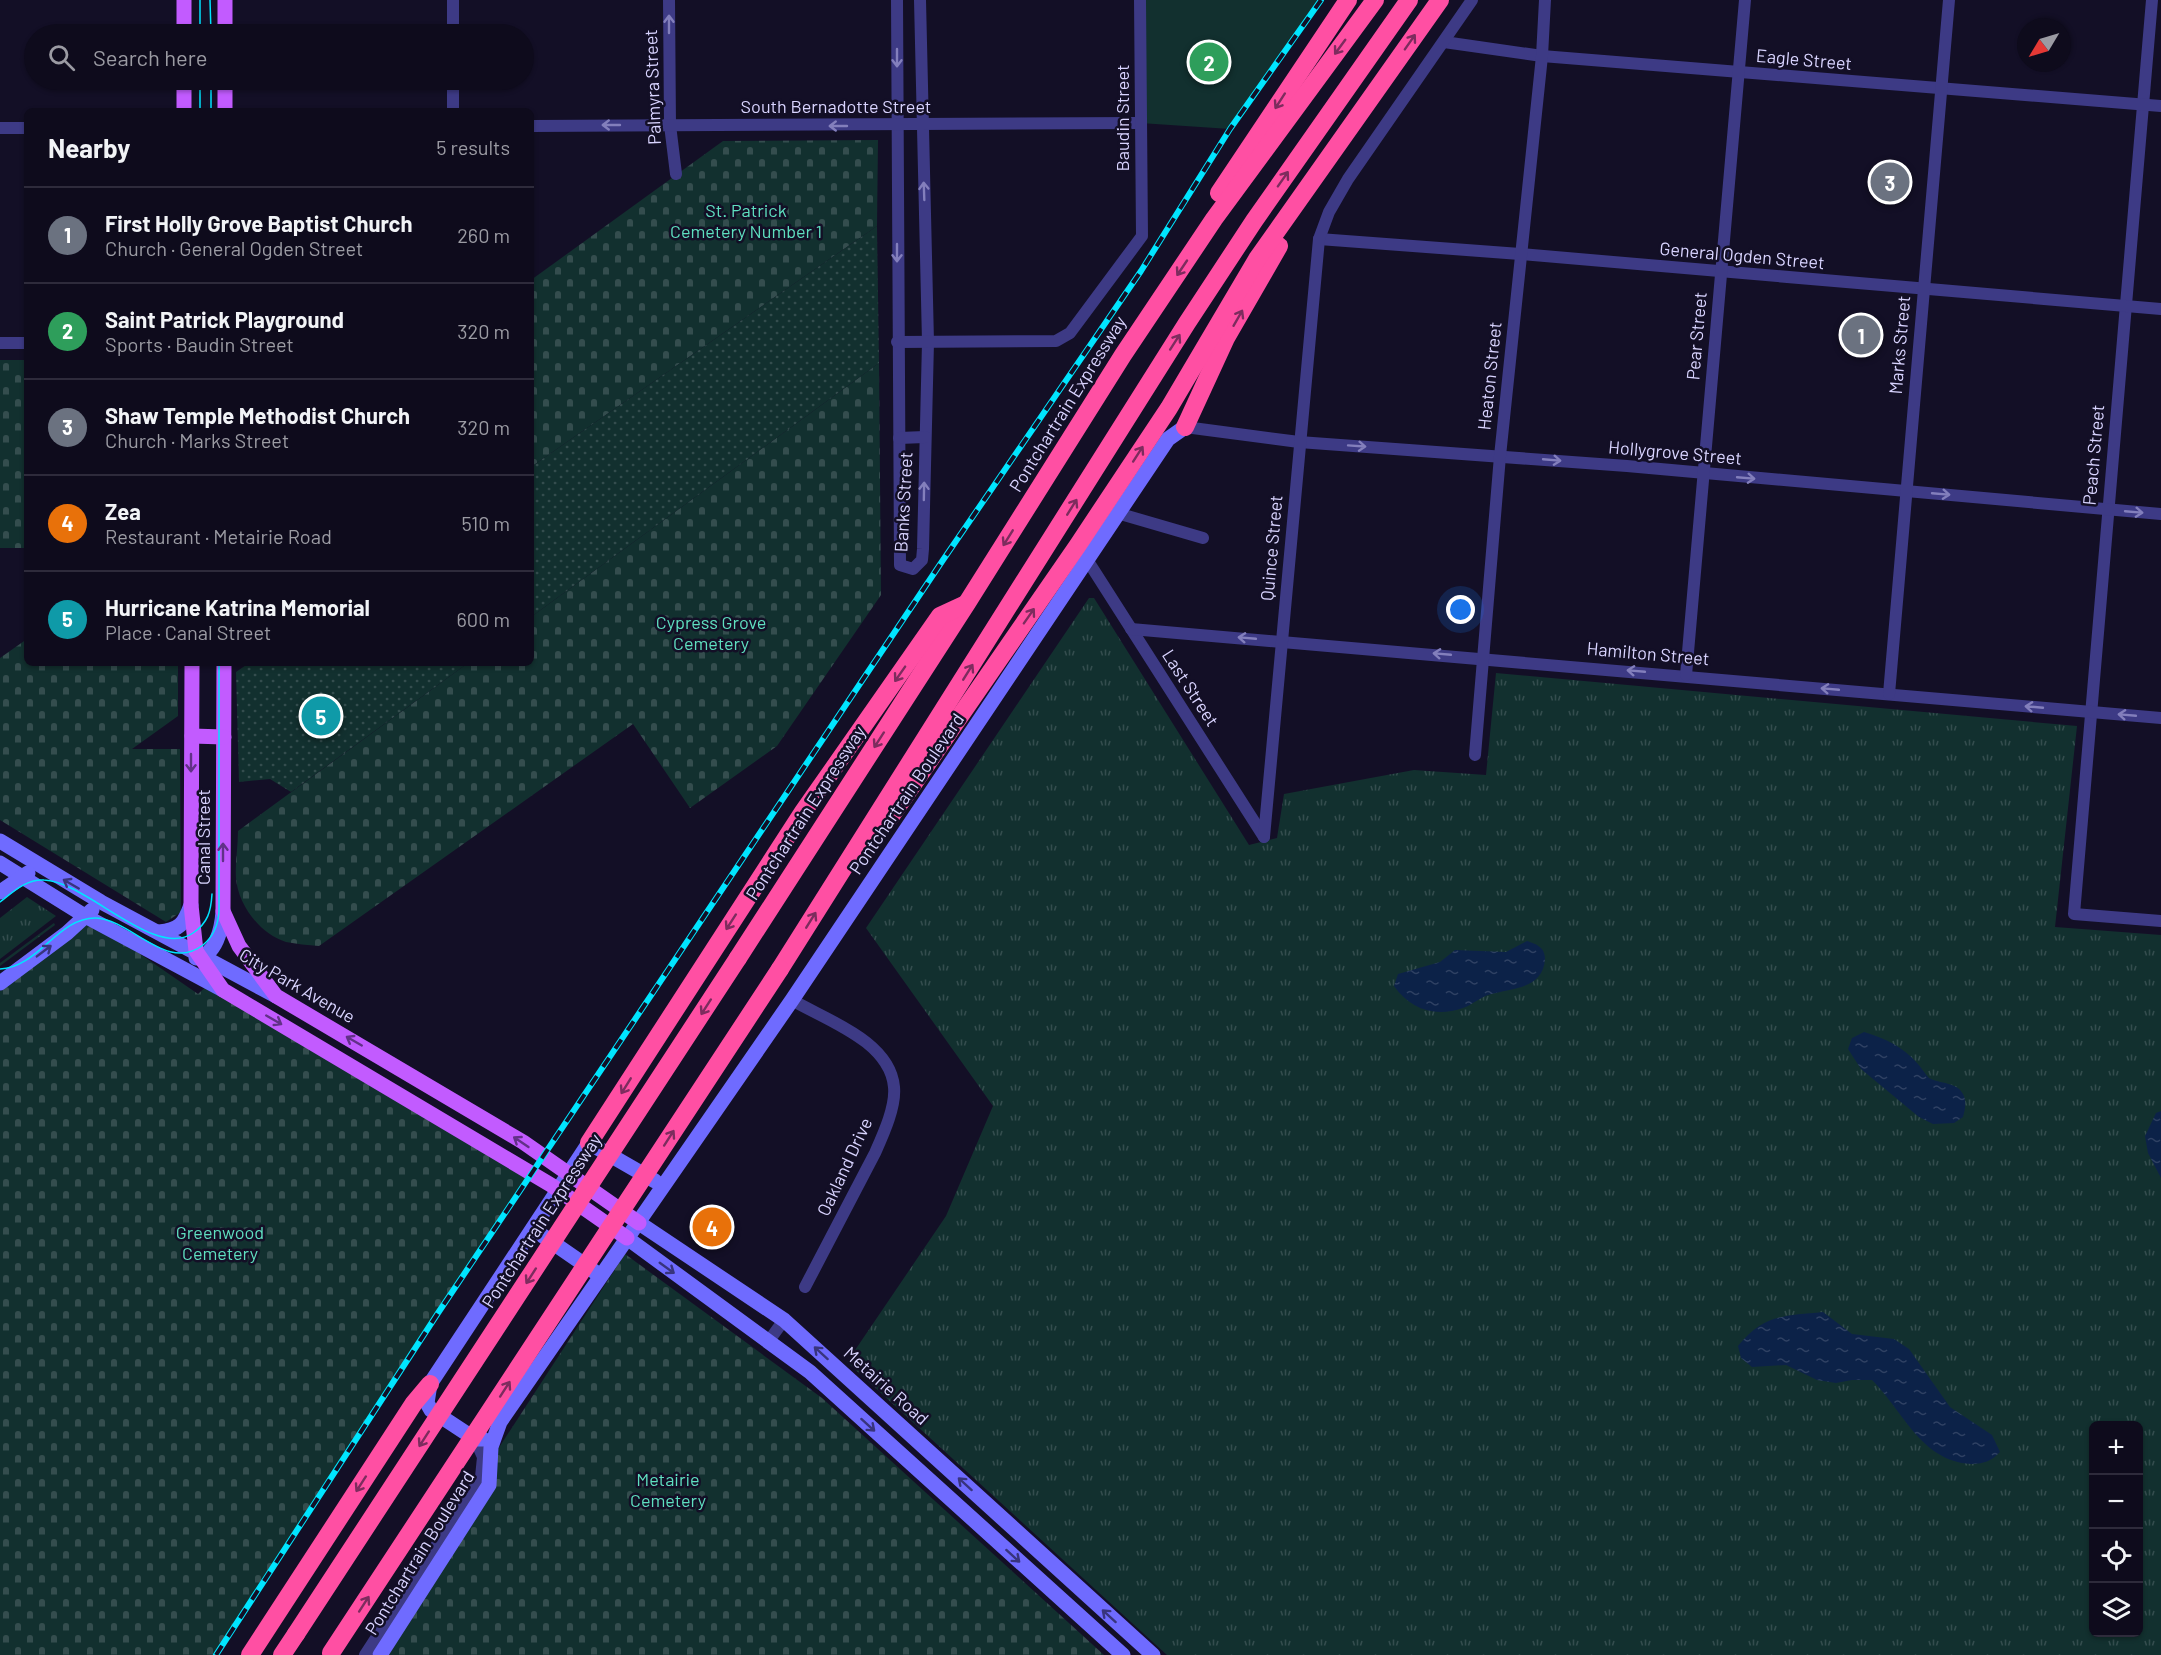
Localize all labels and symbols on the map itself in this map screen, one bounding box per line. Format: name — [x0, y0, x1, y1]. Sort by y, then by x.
one-way arrow — [663, 15, 675, 35]
north arrow — [2017, 18, 2071, 72]
street label: Palmyra Street — [639, 29, 665, 145]
one-way arrow — [1404, 34, 1416, 50]
one-way arrow — [1334, 39, 1346, 55]
pin: 2 — [1190, 40, 1228, 84]
street label: Eagle Street — [1755, 44, 1853, 74]
one-way arrow — [891, 48, 903, 68]
street label: Baudin Street — [1111, 65, 1133, 171]
one-way arrow — [1274, 92, 1286, 108]
street label: South Bernadotte Street — [741, 95, 931, 117]
one-way arrow — [602, 119, 622, 131]
one-way arrow — [828, 120, 848, 132]
pin: 3 — [1870, 160, 1910, 204]
one-way arrow — [1277, 172, 1289, 188]
one-way arrow — [918, 181, 929, 201]
park label: St. Patrick Cemetery Number 1 — [670, 199, 822, 242]
street label: General Ogden Street — [1659, 237, 1826, 273]
one-way arrow — [891, 243, 903, 263]
one-way arrow — [1176, 259, 1188, 275]
street label: Pear Street — [1681, 291, 1711, 381]
street label: Marks Street — [1884, 295, 1914, 395]
one-way arrow — [1233, 309, 1244, 327]
street label: Pontchartrain Expressway — [1004, 311, 1130, 496]
pin: 1 — [1842, 312, 1880, 358]
street label: Heaton Street — [1472, 321, 1506, 431]
one-way arrow — [1170, 334, 1182, 351]
street label: Peach Street — [2078, 404, 2108, 506]
street label: Hollygrove Street — [1607, 435, 1743, 469]
one-way arrow — [1347, 441, 1367, 452]
one-way arrow — [1132, 446, 1144, 463]
street label: Banks Street — [889, 451, 917, 553]
one-way arrow — [1542, 455, 1561, 466]
one-way arrow — [1736, 473, 1756, 484]
one-way arrow — [918, 481, 930, 501]
one-way arrow — [1930, 489, 1950, 500]
street label: Quince Street — [1255, 494, 1287, 602]
one-way arrow — [1066, 499, 1078, 516]
one-way arrow — [2124, 506, 2144, 517]
one-way arrow — [1002, 529, 1014, 546]
your location — [1446, 595, 1475, 624]
one-way arrow — [1023, 608, 1035, 625]
park label: Cypress Grove Cemetery — [656, 611, 766, 654]
one-way arrow — [1238, 632, 1258, 643]
street label: Hamilton Street — [1586, 637, 1710, 669]
street label: Last Street — [1158, 645, 1224, 730]
one-way arrow — [1432, 649, 1452, 660]
one-way arrow — [962, 664, 974, 681]
one-way arrow — [894, 665, 906, 681]
one-way arrow — [1627, 665, 1647, 676]
one-way arrow — [1821, 683, 1841, 694]
pin: 5 — [302, 694, 340, 738]
one-way arrow — [2024, 701, 2044, 712]
street label: Pontchartrain Boulevard — [844, 709, 968, 878]
one-way arrow — [2117, 709, 2137, 720]
street label: Pontchartrain Expressway — [741, 721, 870, 904]
one-way arrow — [872, 732, 885, 749]
one-way arrow — [185, 753, 197, 773]
street label: Canal Street — [192, 789, 214, 885]
one-way arrow — [217, 843, 229, 863]
one-way arrow — [63, 878, 80, 890]
one-way arrow — [805, 912, 817, 929]
one-way arrow — [725, 913, 737, 929]
street label: City Park Avenue — [236, 943, 359, 1027]
one-way arrow — [35, 944, 51, 957]
one-way arrow — [700, 998, 712, 1015]
one-way arrow — [265, 1014, 282, 1026]
one-way arrow — [346, 1035, 363, 1047]
one-way arrow — [619, 1077, 631, 1094]
street label: Oakland Drive — [812, 1114, 876, 1219]
street label: Pontchartrain Expressway — [477, 1129, 606, 1312]
one-way arrow — [663, 1129, 676, 1146]
one-way arrow — [513, 1136, 530, 1148]
pin: 4 — [692, 1204, 732, 1250]
park label: Greenwood Cemetery — [176, 1221, 264, 1264]
one-way arrow — [659, 1261, 675, 1274]
one-way arrow — [524, 1267, 536, 1284]
street label: Metairie Road — [840, 1341, 934, 1429]
one-way arrow — [814, 1346, 829, 1360]
one-way arrow — [500, 1381, 512, 1398]
one-way arrow — [861, 1418, 876, 1432]
one-way arrow — [418, 1430, 430, 1447]
street label: Pontchartrain Boulevard — [360, 1466, 479, 1639]
park label: Metairie Cemetery — [630, 1468, 706, 1511]
one-way arrow — [355, 1475, 367, 1492]
one-way arrow — [958, 1477, 973, 1491]
one-way arrow — [1005, 1549, 1020, 1563]
one-way arrow — [357, 1596, 370, 1613]
one-way arrow — [1102, 1609, 1117, 1623]

